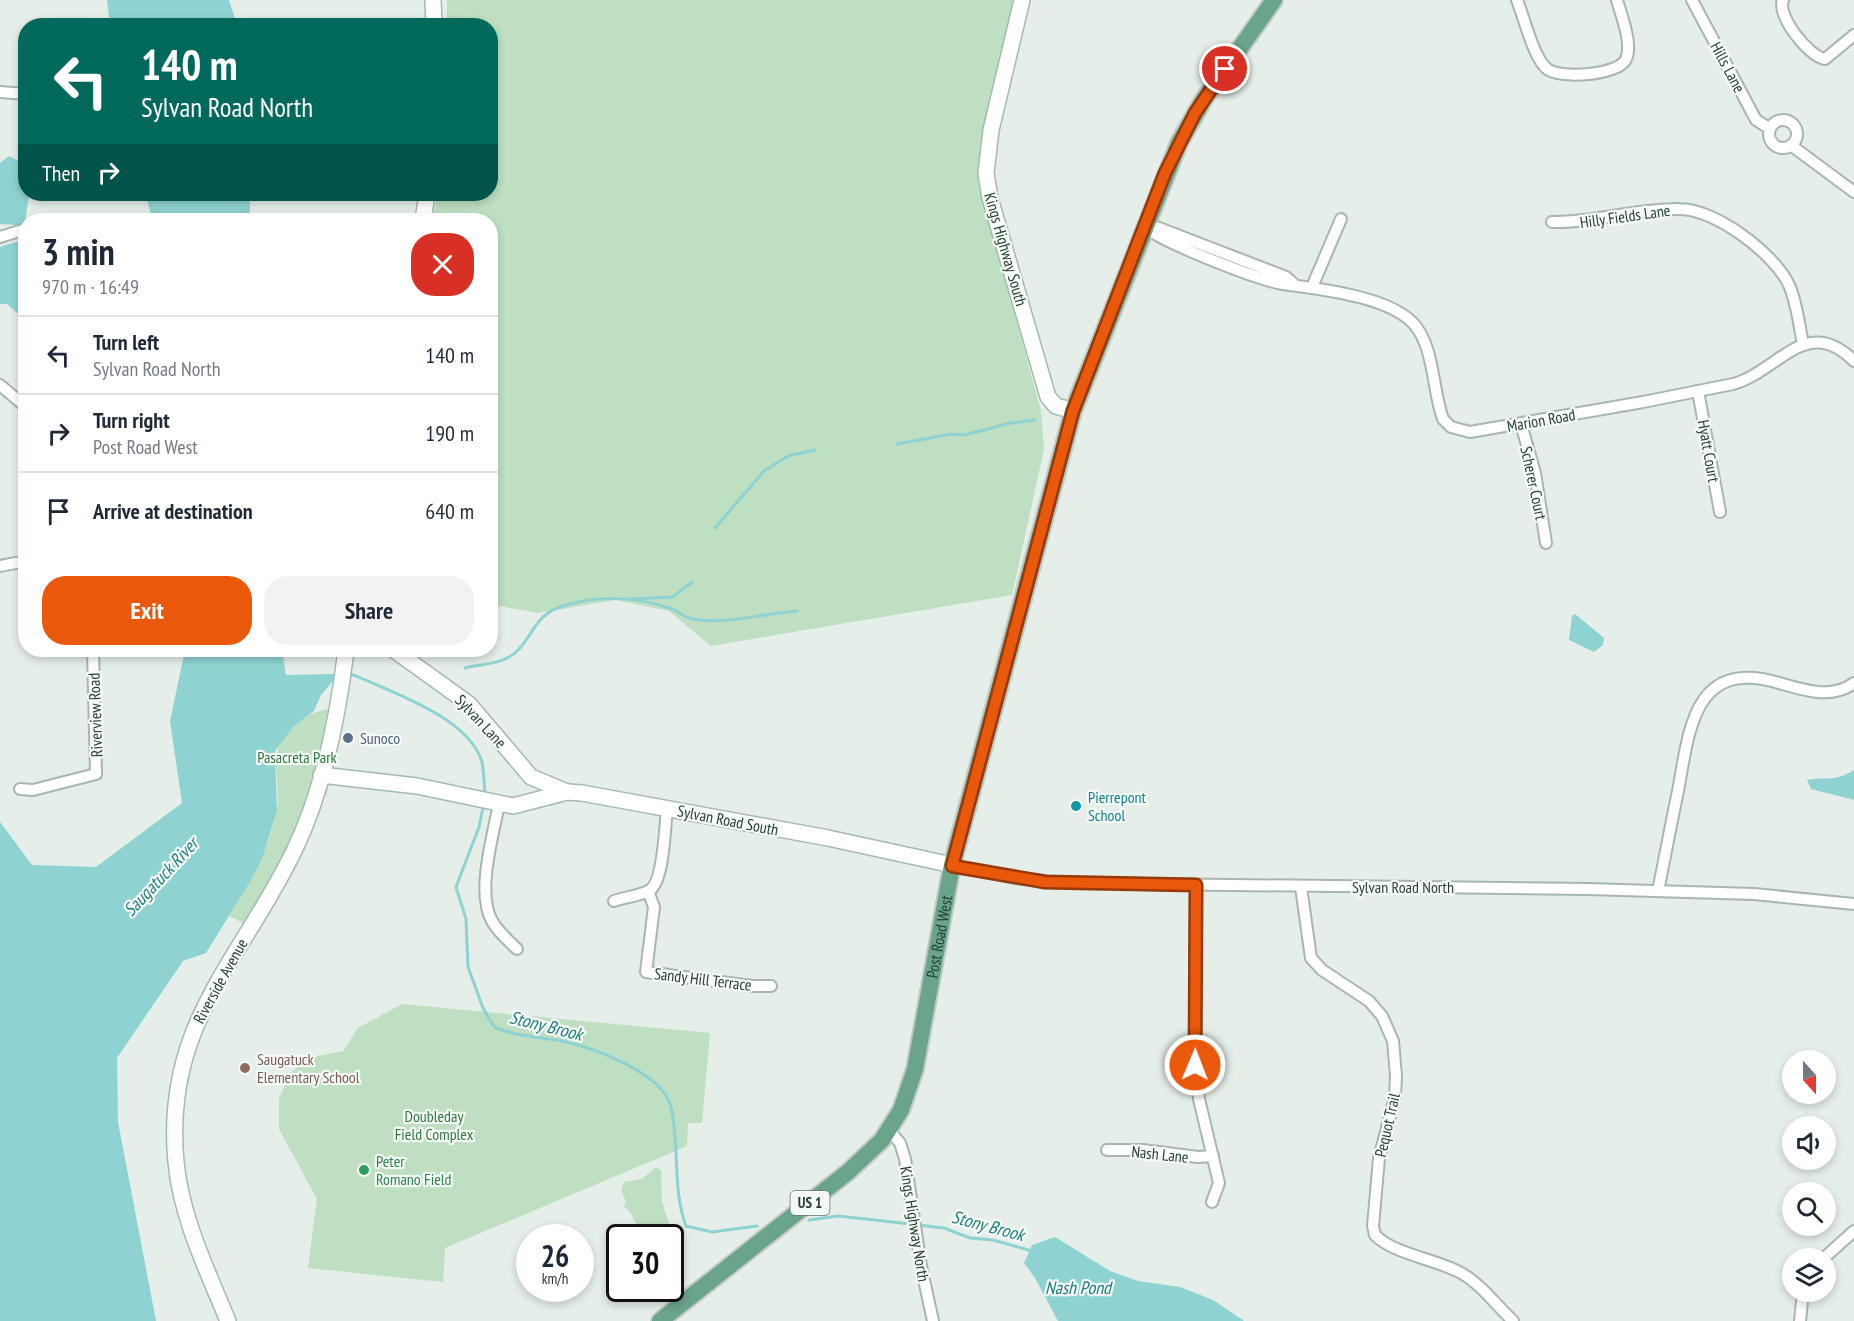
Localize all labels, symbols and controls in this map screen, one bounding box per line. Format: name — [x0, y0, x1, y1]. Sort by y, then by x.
text: 140 m — [141, 37, 238, 92]
street label: Hills Lane — [1706, 38, 1750, 96]
icon: left — [42, 42, 120, 120]
pin — [1199, 43, 1250, 94]
icon: arrive — [1208, 52, 1241, 85]
text: Sylvan Road North — [141, 90, 313, 124]
icon: right — [92, 156, 125, 189]
text: Then — [42, 159, 80, 187]
street label: Kings Highway South — [980, 190, 1032, 308]
street label: Hilly Fields Lane — [1579, 200, 1671, 232]
text: 3 min — [42, 228, 115, 275]
button: close — [411, 233, 474, 296]
text: 970 m · 16:49 — [42, 274, 139, 300]
text: Turn left — [93, 328, 159, 356]
icon: left — [42, 339, 75, 372]
text: 140 m — [425, 341, 474, 369]
text: Sylvan Road North — [93, 356, 221, 382]
street label: Marion Road — [1505, 404, 1577, 436]
text: Turn right — [93, 406, 170, 434]
icon: right — [42, 417, 75, 450]
street label: Hyatt Court — [1694, 418, 1724, 484]
text: 190 m — [425, 419, 474, 447]
text: Post Road West — [93, 434, 198, 460]
street label: Scherer Court — [1516, 444, 1552, 522]
icon: arrive — [42, 495, 75, 528]
text: Arrive at destination — [93, 497, 253, 525]
text: 640 m — [425, 497, 474, 525]
button: Exit — [42, 576, 252, 645]
button: Share — [264, 576, 474, 645]
street label: Riverview Road — [84, 672, 106, 757]
street label: Sylvan Lane — [451, 690, 511, 752]
place label: Sunoco — [360, 728, 400, 748]
marker: Sunoco — [341, 731, 355, 745]
park label: Pasacreta Park — [257, 747, 338, 767]
place label: Pierrepont School — [1088, 787, 1147, 825]
marker: Pierrepont School — [1069, 799, 1083, 813]
street label: Sylvan Road South — [676, 800, 780, 840]
water label: Saugatuck River — [118, 830, 205, 921]
street label: Sylvan Road North — [1352, 877, 1454, 897]
street label: Post Road West — [922, 893, 956, 980]
street label: Riverside Avenue — [188, 935, 252, 1027]
street label: Sandy Hill Terrace — [653, 963, 753, 995]
water label: Stony Brook — [507, 1005, 587, 1046]
position arrow — [1163, 1033, 1227, 1097]
place label: Saugatuck Elementary School — [257, 1049, 360, 1087]
north arrow — [1782, 1050, 1836, 1104]
map controls — [1782, 1050, 1836, 1302]
marker: Saugatuck Elementary School — [238, 1061, 252, 1075]
street label: Pequot Trail — [1370, 1091, 1404, 1159]
park label: Doubleday Field Complex — [395, 1106, 474, 1144]
button: sound — [1782, 1116, 1836, 1170]
street label: Nash Lane — [1130, 1141, 1190, 1167]
place label: Peter Romano Field — [376, 1151, 452, 1189]
marker: Peter Romano Field — [357, 1163, 371, 1177]
street label: Kings Highway North — [896, 1165, 934, 1283]
button: search — [1782, 1182, 1836, 1236]
road number: US 1 — [790, 1191, 830, 1215]
water label: Stony Brook — [949, 1205, 1029, 1247]
speed limit sign: 30 — [606, 1224, 684, 1302]
text: 26 — [541, 1236, 569, 1275]
button: layers — [1782, 1248, 1836, 1302]
text: km/h — [542, 1269, 568, 1288]
water label: Nash Pond — [1045, 1276, 1113, 1299]

